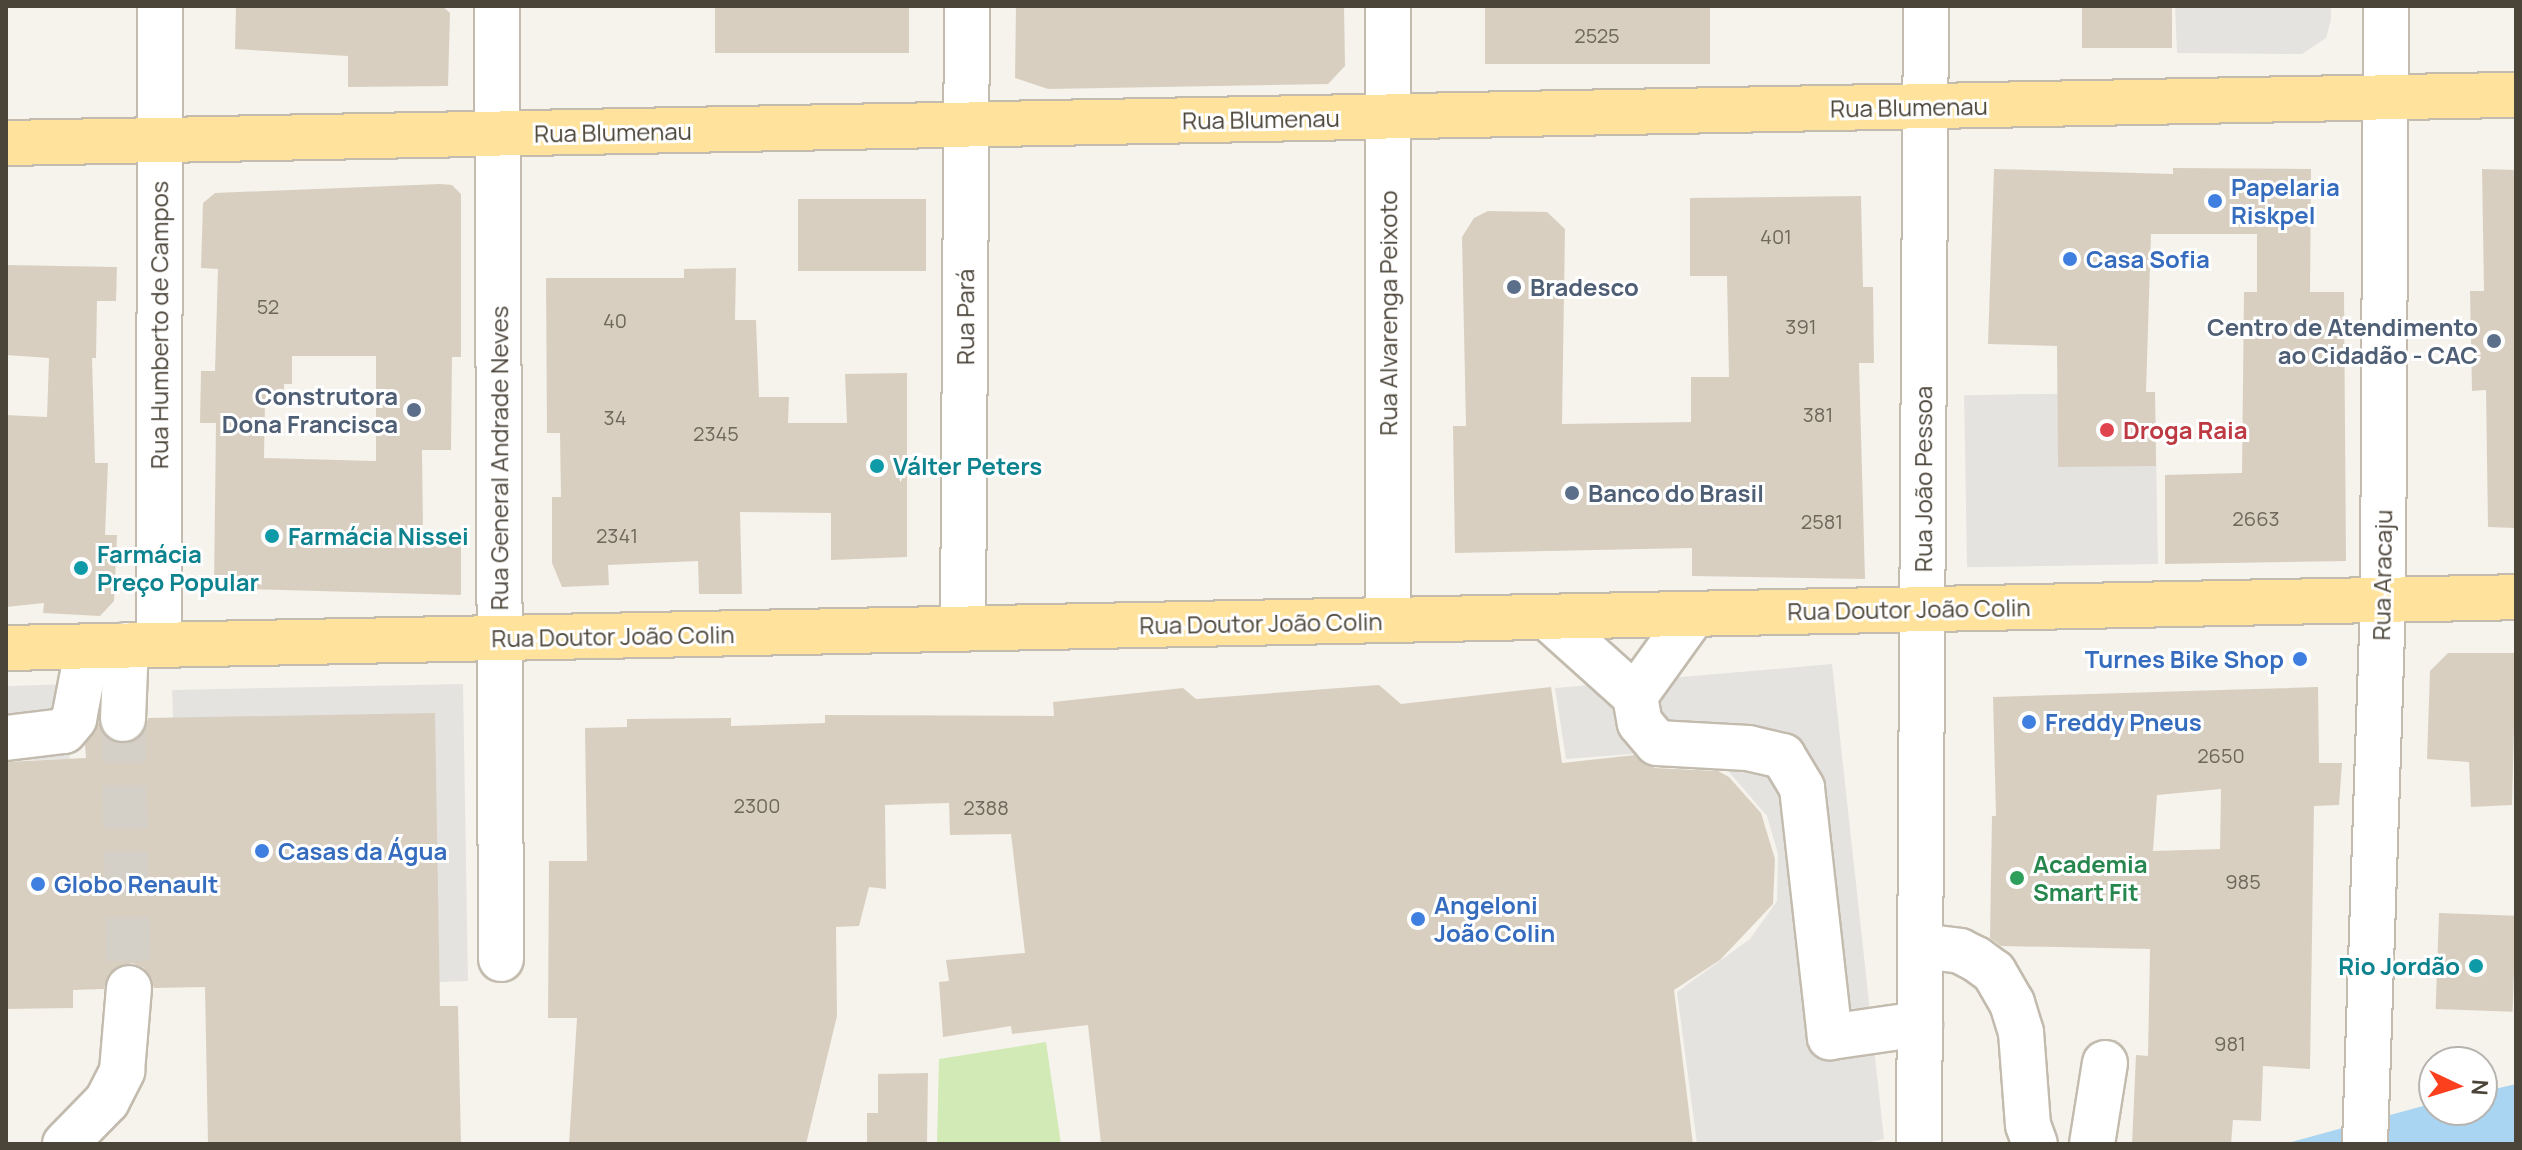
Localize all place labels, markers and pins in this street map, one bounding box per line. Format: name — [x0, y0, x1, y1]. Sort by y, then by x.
place label: Papelaria Riskpel — [2231, 173, 2340, 229]
marker: Papelaria Riskpel — [2206, 192, 2224, 210]
place label: Casa Sofia — [2086, 245, 2210, 273]
marker: Casa Sofia — [2061, 250, 2079, 268]
place label: Bradesco — [1530, 273, 1639, 301]
marker: Bradesco — [1505, 278, 1523, 296]
place label: Centro de Atendimento ao Cidadão - CAC — [2207, 313, 2478, 369]
marker: Centro de Atendimento ao Cidadão - CAC — [2485, 332, 2503, 350]
place label: Construtora Dona Francisca — [222, 382, 398, 438]
marker: Construtora Dona Francisca — [405, 401, 423, 419]
place label: Droga Raia — [2123, 416, 2248, 444]
marker: Droga Raia — [2098, 421, 2116, 439]
place label: Válter Peters — [893, 452, 1042, 480]
marker: Válter Peters — [868, 457, 886, 475]
place label: Banco do Brasil — [1588, 479, 1764, 507]
marker: Banco do Brasil — [1563, 484, 1581, 502]
place label: Farmácia Nissei — [288, 522, 469, 550]
marker: Farmácia Nissei — [263, 527, 281, 545]
place label: Farmácia Preço Popular — [97, 540, 259, 596]
marker: Farmácia Preço Popular — [72, 559, 90, 577]
place label: Turnes Bike Shop — [2085, 645, 2284, 673]
marker: Turnes Bike Shop — [2291, 650, 2309, 668]
place label: Freddy Pneus — [2045, 708, 2202, 736]
marker: Freddy Pneus — [2020, 713, 2038, 731]
place label: Casas da Água — [278, 837, 447, 865]
marker: Casas da Água — [253, 842, 271, 860]
place label: Academia Smart Fit — [2033, 850, 2148, 906]
marker: Academia Smart Fit — [2008, 869, 2026, 887]
place label: Globo Renault — [54, 870, 218, 898]
marker: Globo Renault — [29, 875, 47, 893]
place label: Angeloni João Colin — [1434, 891, 1555, 947]
marker: Angeloni João Colin — [1409, 910, 1427, 928]
place label: Rio Jordão — [2338, 952, 2460, 980]
marker: Rio Jordão — [2467, 957, 2485, 975]

